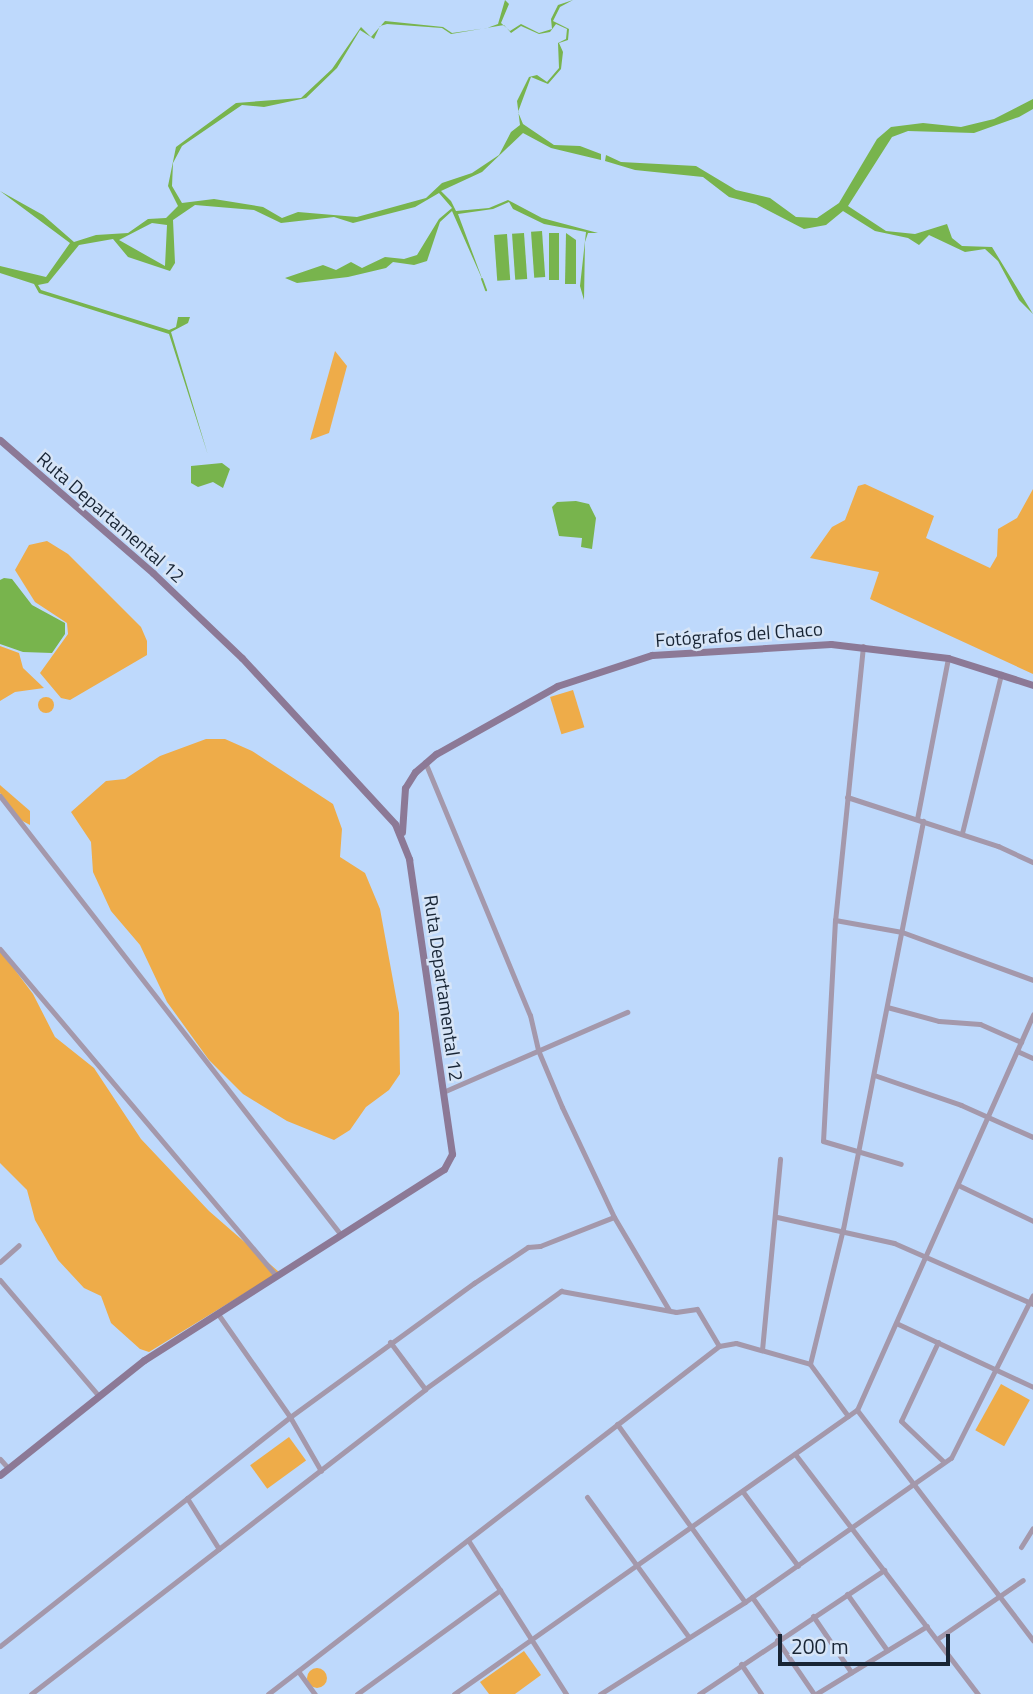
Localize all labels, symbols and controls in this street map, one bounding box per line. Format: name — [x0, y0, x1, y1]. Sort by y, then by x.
street label: Ruta Departamental 12 — [33, 447, 189, 587]
street label: Fotógrafos del Chaco — [655, 617, 823, 651]
street label: Ruta Departamental 12 — [420, 893, 468, 1083]
scale bar — [781, 1620, 953, 1664]
text: 200 m — [791, 1630, 848, 1662]

